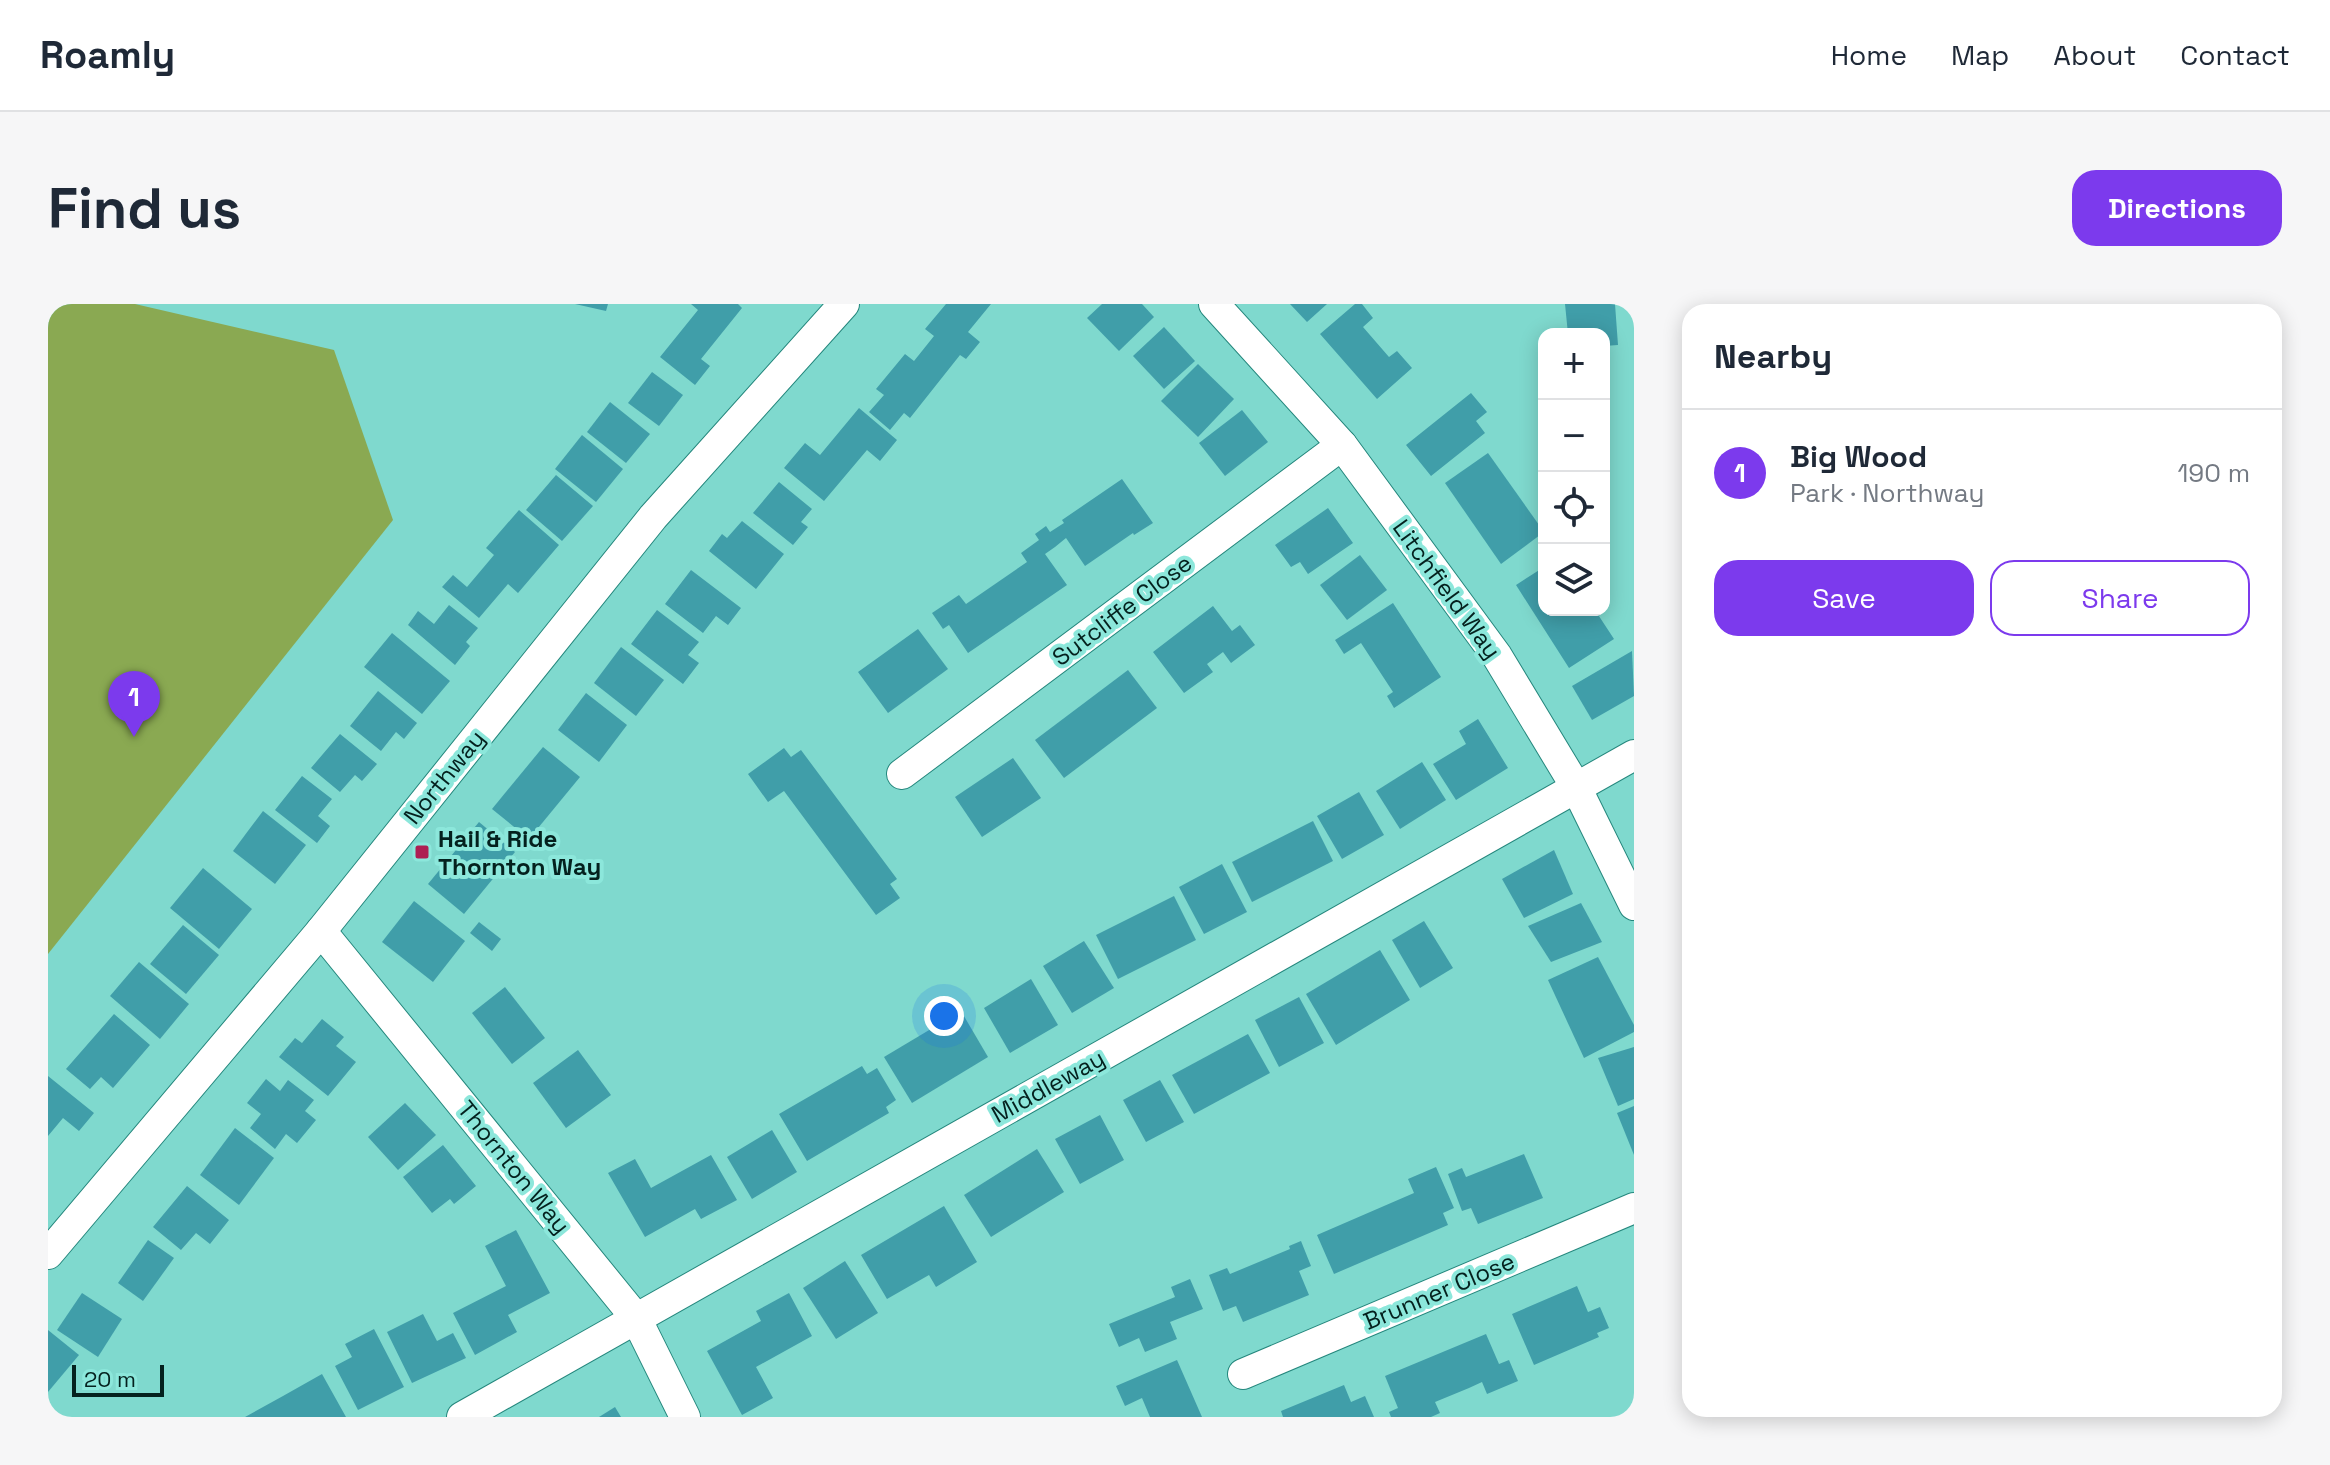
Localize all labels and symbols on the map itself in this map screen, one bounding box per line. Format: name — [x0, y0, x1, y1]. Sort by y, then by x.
street label: Litchfield Way — [1386, 513, 1508, 665]
street label: Sutcliffe Close — [1046, 547, 1198, 673]
pin: 1 — [108, 671, 160, 737]
street label: Northway — [397, 723, 491, 831]
place label: Hail & Ride Thornton Way — [438, 823, 601, 882]
marker: Hail & Ride Thornton Way — [413, 843, 431, 861]
your location — [924, 996, 964, 1036]
street label: Middleway — [986, 1042, 1110, 1130]
street label: Thornton Way — [451, 1094, 577, 1240]
street label: Brunner Close — [1359, 1245, 1519, 1337]
scale bar — [72, 1361, 164, 1397]

